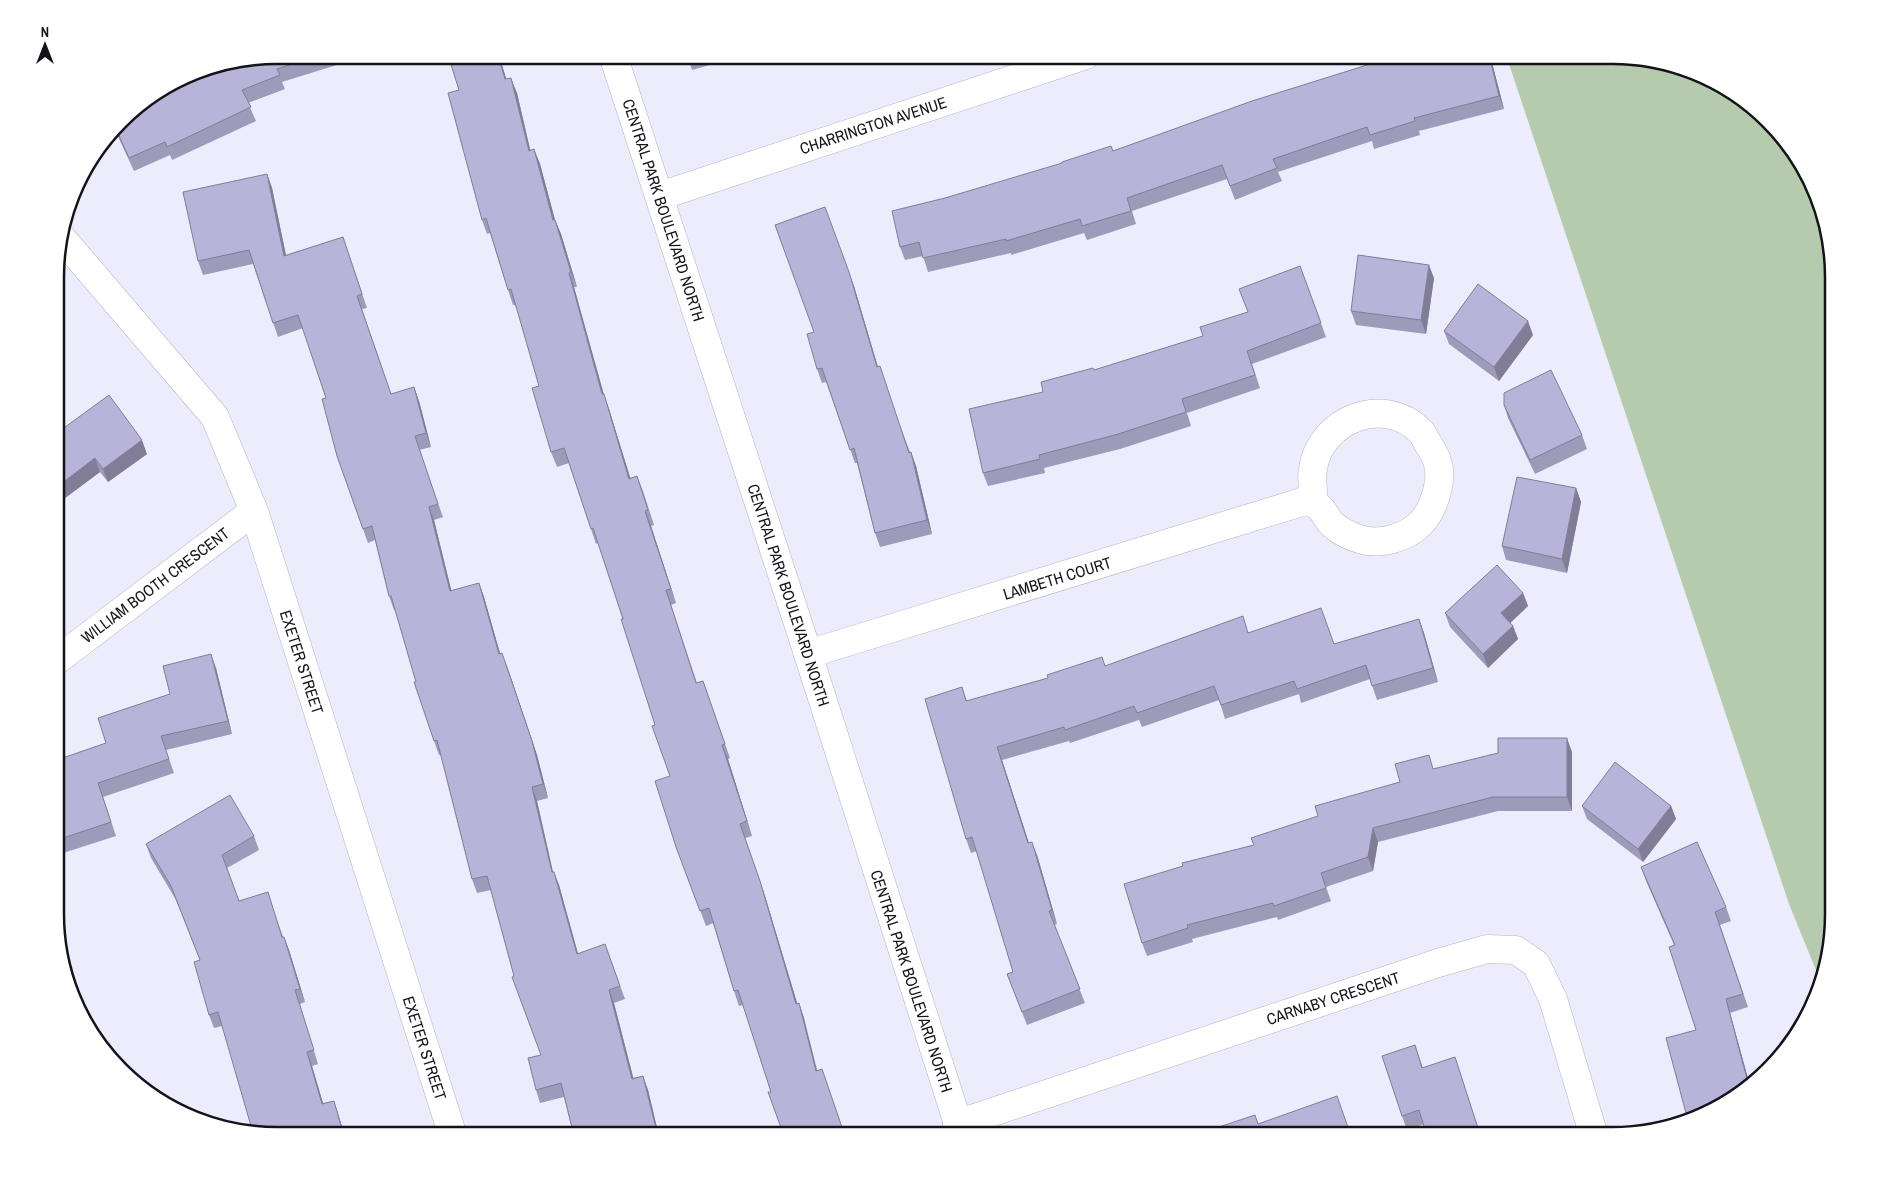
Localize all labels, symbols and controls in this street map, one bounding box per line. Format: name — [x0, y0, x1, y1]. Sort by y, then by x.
north arrow — [20, 20, 70, 70]
text: N — [41, 23, 49, 41]
street label: CHARRINGTON AVENUE — [797, 91, 949, 159]
street label: CENTRAL PARK BOULEVARD NORTH — [618, 96, 710, 324]
street label: CENTRAL PARK BOULEVARD NORTH — [743, 481, 835, 709]
street label: WILLIAM BOOTH CRESCENT — [76, 522, 234, 648]
street label: LAMBETH COURT — [1000, 551, 1114, 605]
street label: EXETER STREET — [275, 607, 329, 717]
street label: CENTRAL PARK BOULEVARD NORTH — [866, 867, 958, 1095]
street label: CARNABY CRESCENT — [1263, 966, 1403, 1030]
street label: EXETER STREET — [398, 993, 452, 1103]

